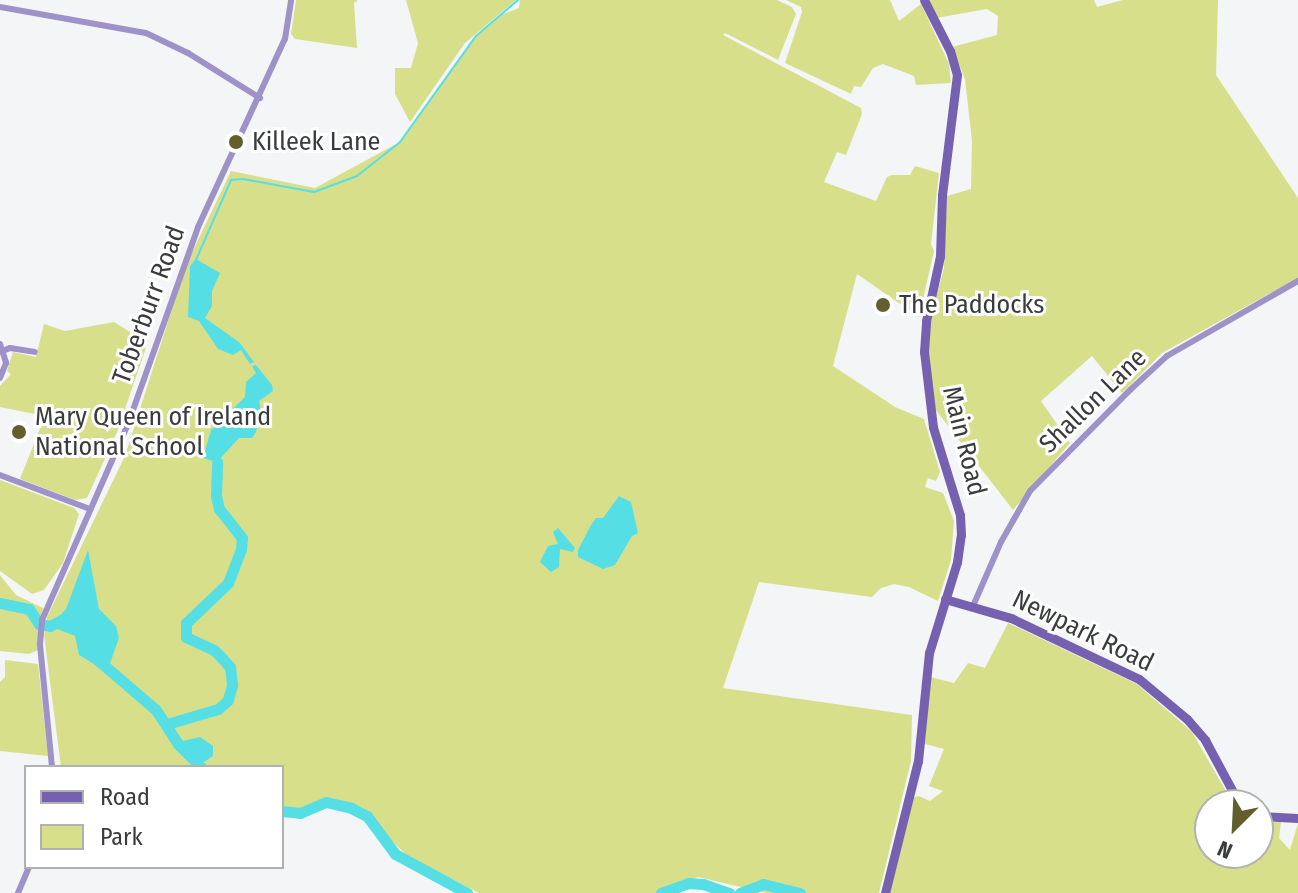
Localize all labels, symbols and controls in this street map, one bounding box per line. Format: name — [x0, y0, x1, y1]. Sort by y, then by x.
place label: Killeek Lane — [252, 126, 380, 158]
marker: Killeek Lane — [227, 133, 245, 151]
street label: Toberburr Road — [106, 222, 192, 388]
place label: The Paddocks — [899, 289, 1044, 321]
marker: The Paddocks — [874, 296, 892, 314]
street label: Shallon Lane — [1033, 342, 1153, 460]
street label: Main Road — [935, 383, 993, 499]
place label: Mary Queen of Ireland National School — [35, 401, 271, 462]
marker: Mary Queen of Ireland National School — [10, 423, 28, 441]
street label: Newpark Road — [1007, 583, 1159, 679]
legend — [24, 765, 284, 869]
text: Road — [100, 783, 150, 811]
north arrow — [1194, 789, 1274, 869]
text: Park — [100, 823, 143, 851]
text: N — [1213, 835, 1236, 865]

